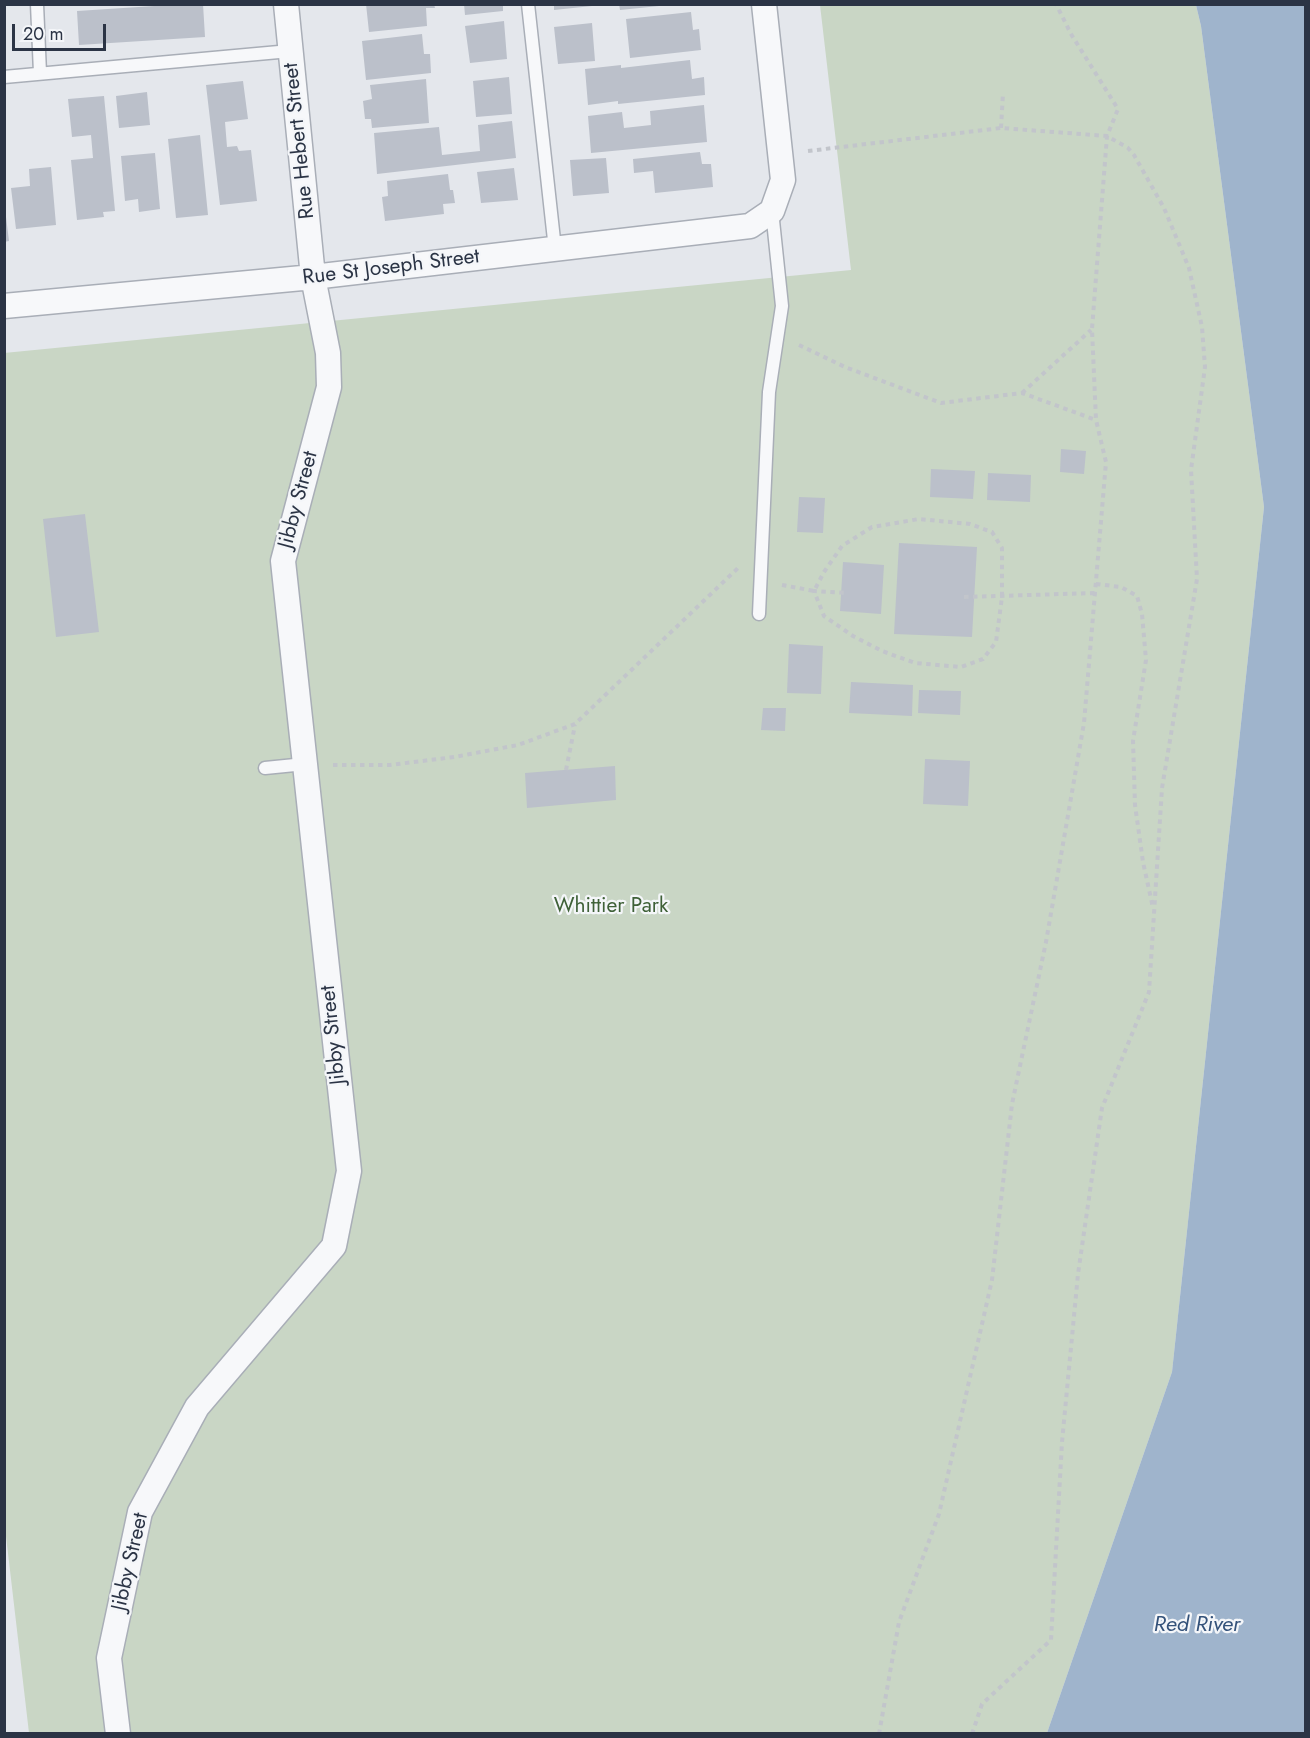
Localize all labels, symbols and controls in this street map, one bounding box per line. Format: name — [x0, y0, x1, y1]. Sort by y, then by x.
scale bar — [15, 12, 110, 50]
text: 20 m — [23, 21, 63, 47]
street label: Rue Hebert Street — [279, 62, 321, 220]
street label: Rue St Joseph Street — [301, 245, 481, 291]
street label: Jibby Street — [274, 449, 324, 551]
park label: Whittier Park — [554, 894, 668, 920]
street label: Jibby Street — [316, 984, 352, 1086]
street label: Jibby Street — [108, 1511, 154, 1613]
water label: Red River — [1154, 1613, 1240, 1639]

